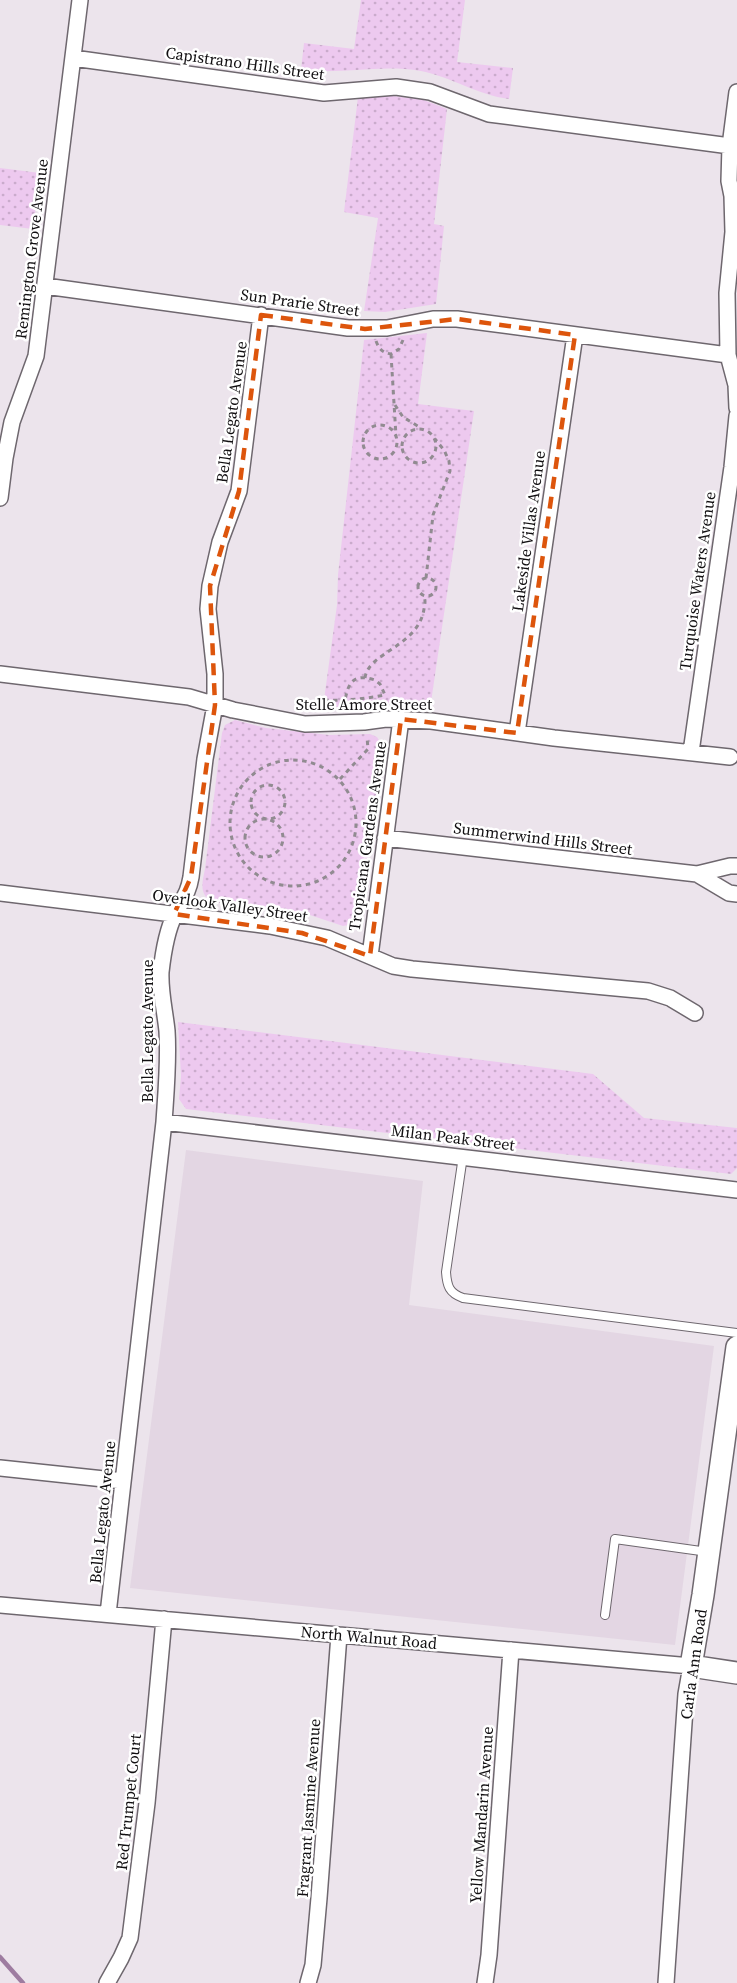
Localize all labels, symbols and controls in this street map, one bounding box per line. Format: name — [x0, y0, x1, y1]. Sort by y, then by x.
street label: Capistrano Hills Street — [164, 41, 327, 85]
street label: Remington Grove Avenue — [9, 158, 53, 340]
street label: Sun Prarie Street — [239, 283, 361, 321]
street label: Bella Legato Avenue — [210, 339, 252, 485]
street label: Lakeside Villas Avenue — [506, 449, 550, 613]
street label: Turquoise Waters Avenue — [674, 490, 720, 672]
street label: Stelle Amore Street — [296, 693, 433, 715]
street label: Tropicana Gardens Avenue — [343, 740, 391, 932]
street label: Summerwind Hills Street — [452, 816, 634, 860]
street label: Overlook Valley Street — [151, 883, 310, 927]
street label: Bella Legato Avenue — [136, 959, 158, 1103]
street label: Milan Peak Street — [390, 1119, 517, 1156]
street label: Bella Legato Avenue — [84, 1440, 120, 1584]
street label: Carla Ann Road — [674, 1607, 712, 1721]
street label: North Walnut Road — [300, 1620, 438, 1654]
street label: Fragrant Jasmine Avenue — [291, 1718, 325, 1898]
street label: Yellow Mandarin Avenue — [464, 1726, 498, 1904]
street label: Red Trumpet Court — [110, 1732, 146, 1871]

